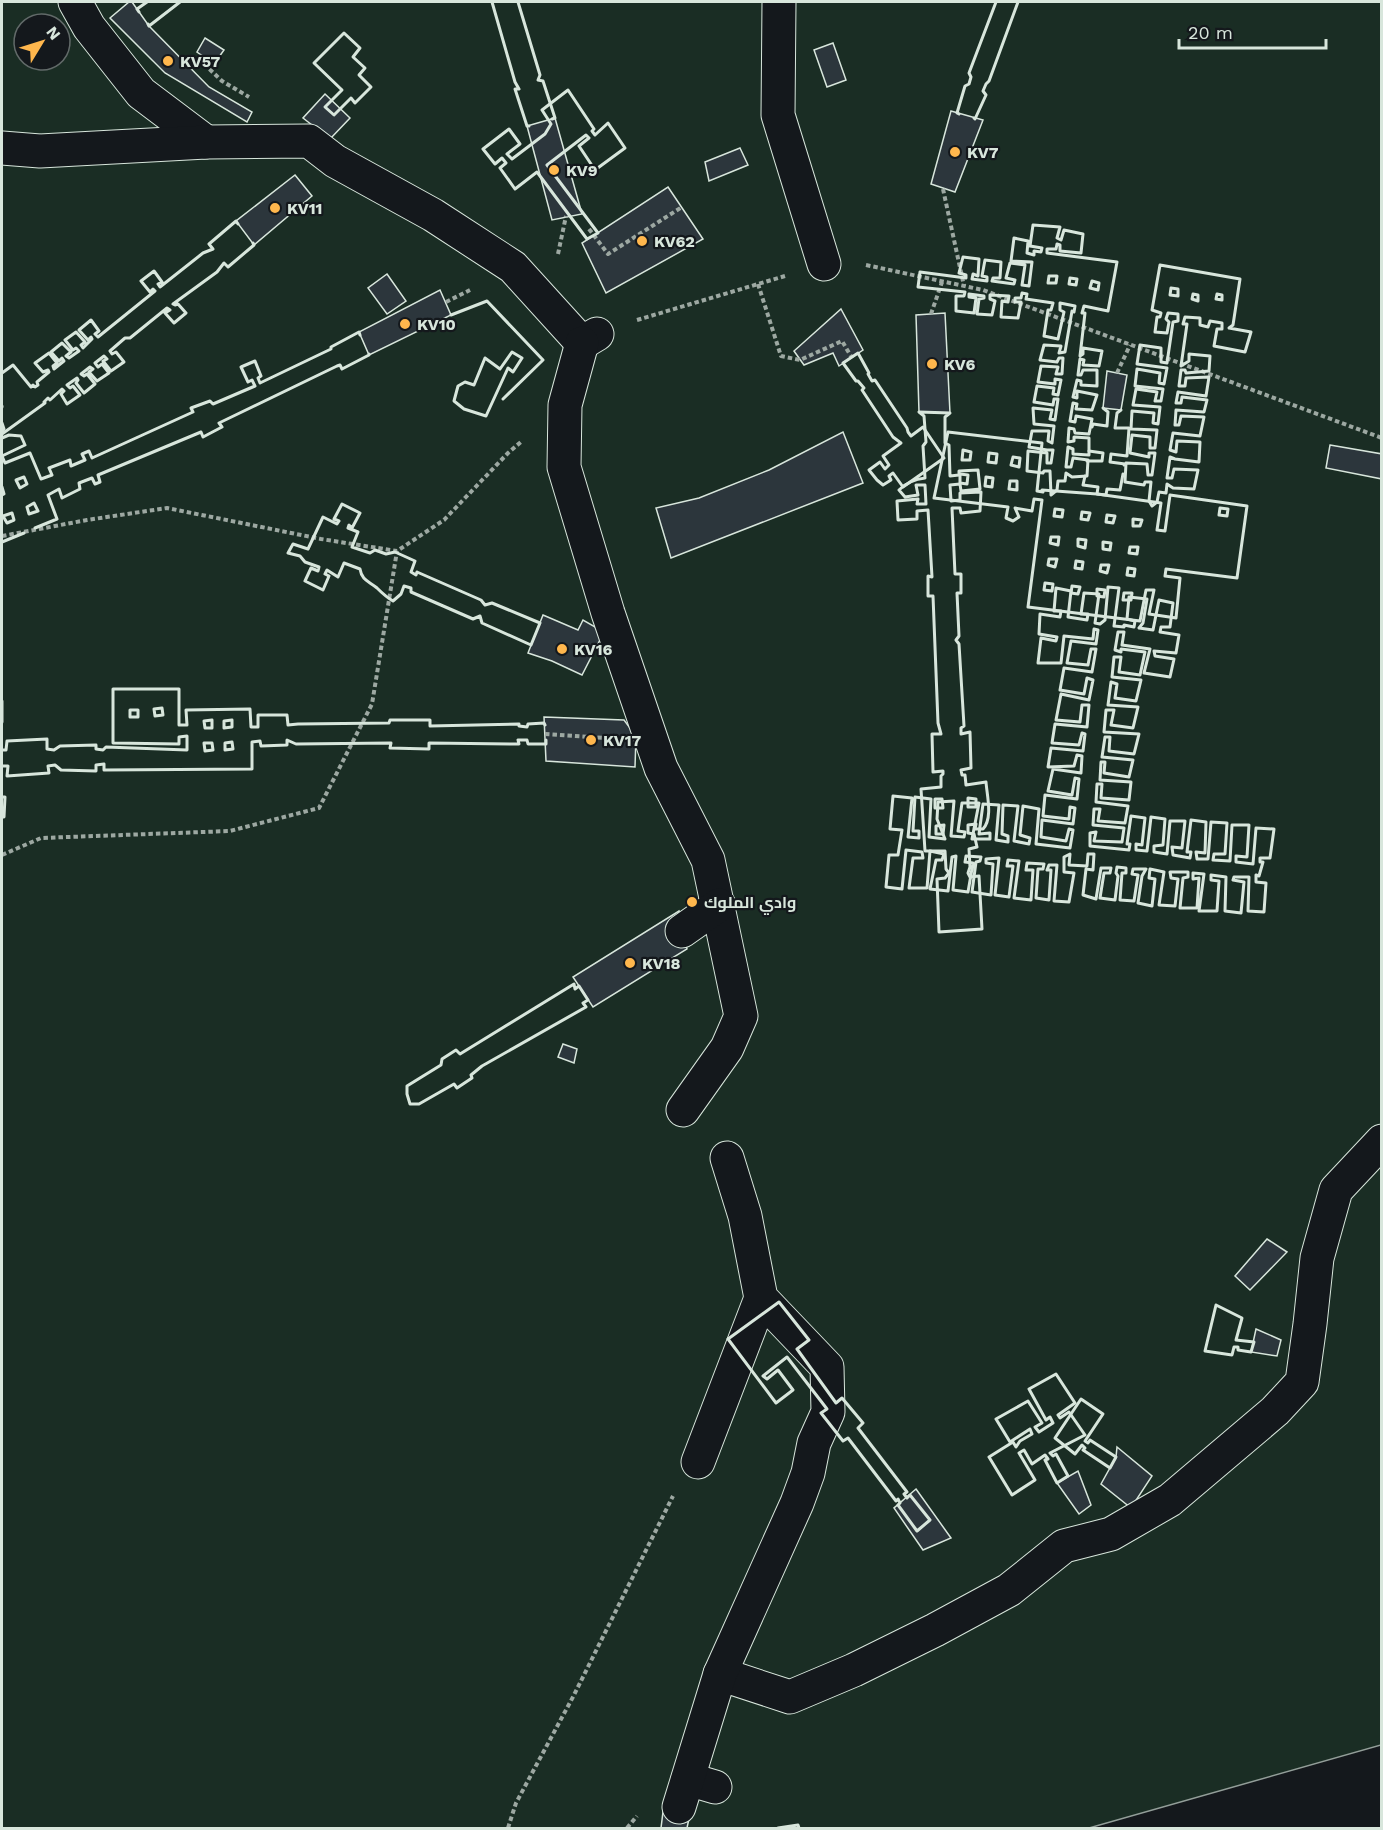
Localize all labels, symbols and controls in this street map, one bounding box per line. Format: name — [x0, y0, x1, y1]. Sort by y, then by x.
north arrow — [12, 12, 72, 72]
scale bar — [1179, 12, 1326, 50]
text: 20 m — [1188, 22, 1233, 43]
text: N — [42, 23, 65, 44]
place label: KV57 — [180, 52, 220, 71]
marker: KV57 — [161, 54, 175, 68]
place label: KV7 — [967, 143, 999, 162]
marker: KV7 — [948, 145, 962, 159]
place label: KV9 — [566, 161, 598, 180]
marker: KV9 — [547, 163, 561, 177]
place label: KV11 — [287, 199, 322, 218]
marker: KV11 — [268, 201, 282, 215]
place label: KV62 — [654, 232, 695, 251]
marker: KV62 — [635, 234, 649, 248]
place label: KV10 — [417, 315, 456, 334]
marker: KV10 — [398, 317, 412, 331]
place label: KV6 — [944, 355, 975, 374]
marker: KV6 — [925, 357, 939, 371]
place label: KV16 — [574, 640, 613, 659]
marker: KV16 — [555, 642, 569, 656]
place label: KV17 — [603, 731, 642, 750]
marker: KV17 — [584, 733, 598, 747]
place label: وادي الملوك — [704, 893, 796, 915]
marker: وادي الملوك — [685, 895, 699, 909]
place label: KV18 — [642, 954, 681, 973]
marker: KV18 — [623, 956, 637, 970]

